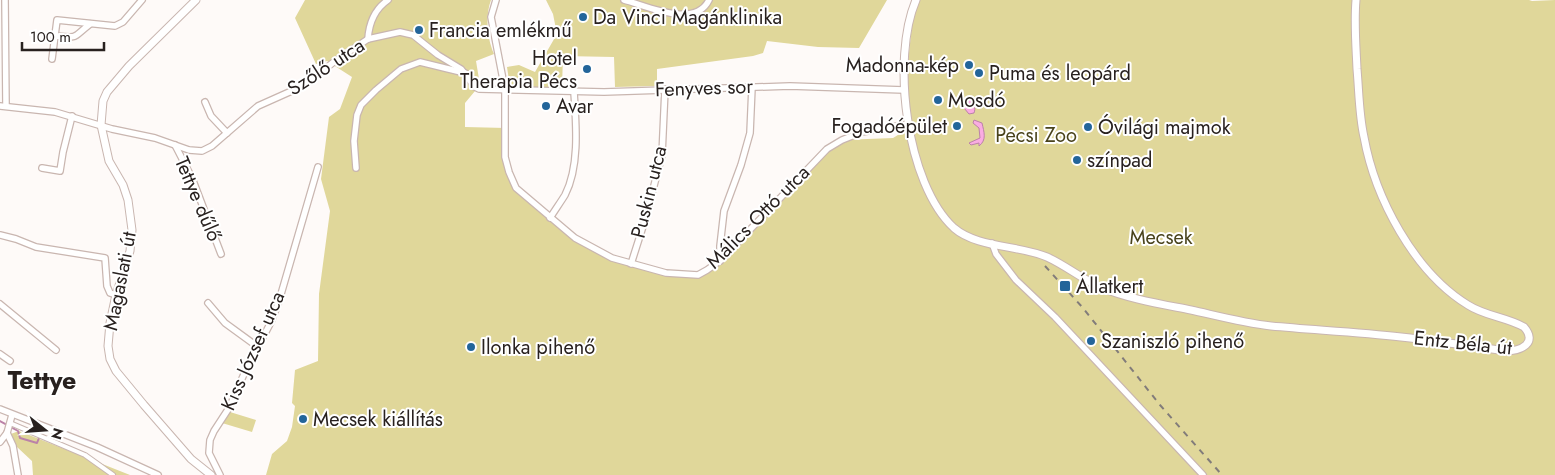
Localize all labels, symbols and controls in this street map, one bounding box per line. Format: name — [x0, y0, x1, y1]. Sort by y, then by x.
place label: Da Vinci Magánklinika — [593, 3, 782, 32]
marker: Da Vinci Magánklinika — [577, 11, 589, 23]
place label: Francia emlékmű — [429, 16, 572, 45]
scale bar — [22, 20, 105, 52]
marker: Francia emlékmű — [413, 24, 425, 36]
text: 100 m — [30, 26, 71, 48]
street label: Szőlő utca — [282, 31, 370, 103]
place label: Hotel Therapia Pécs — [460, 44, 577, 96]
place label: Madonna-kép — [846, 51, 959, 80]
marker: Madonna-kép — [963, 59, 975, 71]
place label: Puma és leopárd — [989, 59, 1131, 88]
marker: Hotel Therapia Pécs — [581, 63, 593, 75]
marker: Puma és leopárd — [973, 67, 985, 79]
street label: Fenyves sor — [654, 72, 754, 104]
place label: Mosdó — [948, 86, 1006, 115]
place label: Avar — [556, 92, 594, 121]
marker: Mosdó — [932, 94, 944, 106]
marker: Avar — [540, 100, 552, 112]
place label: Fogadóépület — [831, 112, 947, 141]
place label: Óvilági majmok — [1098, 113, 1231, 142]
marker: Fogadóépület — [951, 120, 963, 132]
park label: Pécsi Zoo — [995, 121, 1077, 150]
marker: Óvilági majmok — [1082, 121, 1094, 133]
street label: Puskin utca — [624, 143, 674, 241]
place label: színpad — [1087, 146, 1152, 175]
street label: Tettye dűlő — [167, 152, 229, 246]
marker: színpad — [1071, 154, 1083, 166]
street label: Málics Ottó utca — [700, 159, 816, 275]
park label: Mecsek — [1129, 223, 1193, 252]
street label: Magaslati út — [96, 229, 144, 333]
place label: Állatkert — [1076, 272, 1143, 301]
marker: Állatkert — [1058, 279, 1072, 293]
street label: Kiss József utca — [214, 287, 292, 415]
street label: Entz Béla út — [1413, 323, 1514, 363]
place label: Szaniszló pihenő — [1101, 327, 1244, 356]
place label: Ilonka pihenő — [481, 333, 595, 362]
marker: Szaniszló pihenő — [1085, 335, 1097, 347]
marker: Ilonka pihenő — [465, 341, 477, 353]
district label: Tettye — [8, 362, 76, 398]
north arrow — [20, 405, 70, 455]
place label: Mecsek kiállítás — [313, 405, 443, 434]
marker: Mecsek kiállítás — [297, 413, 309, 425]
text: N — [46, 426, 69, 442]

